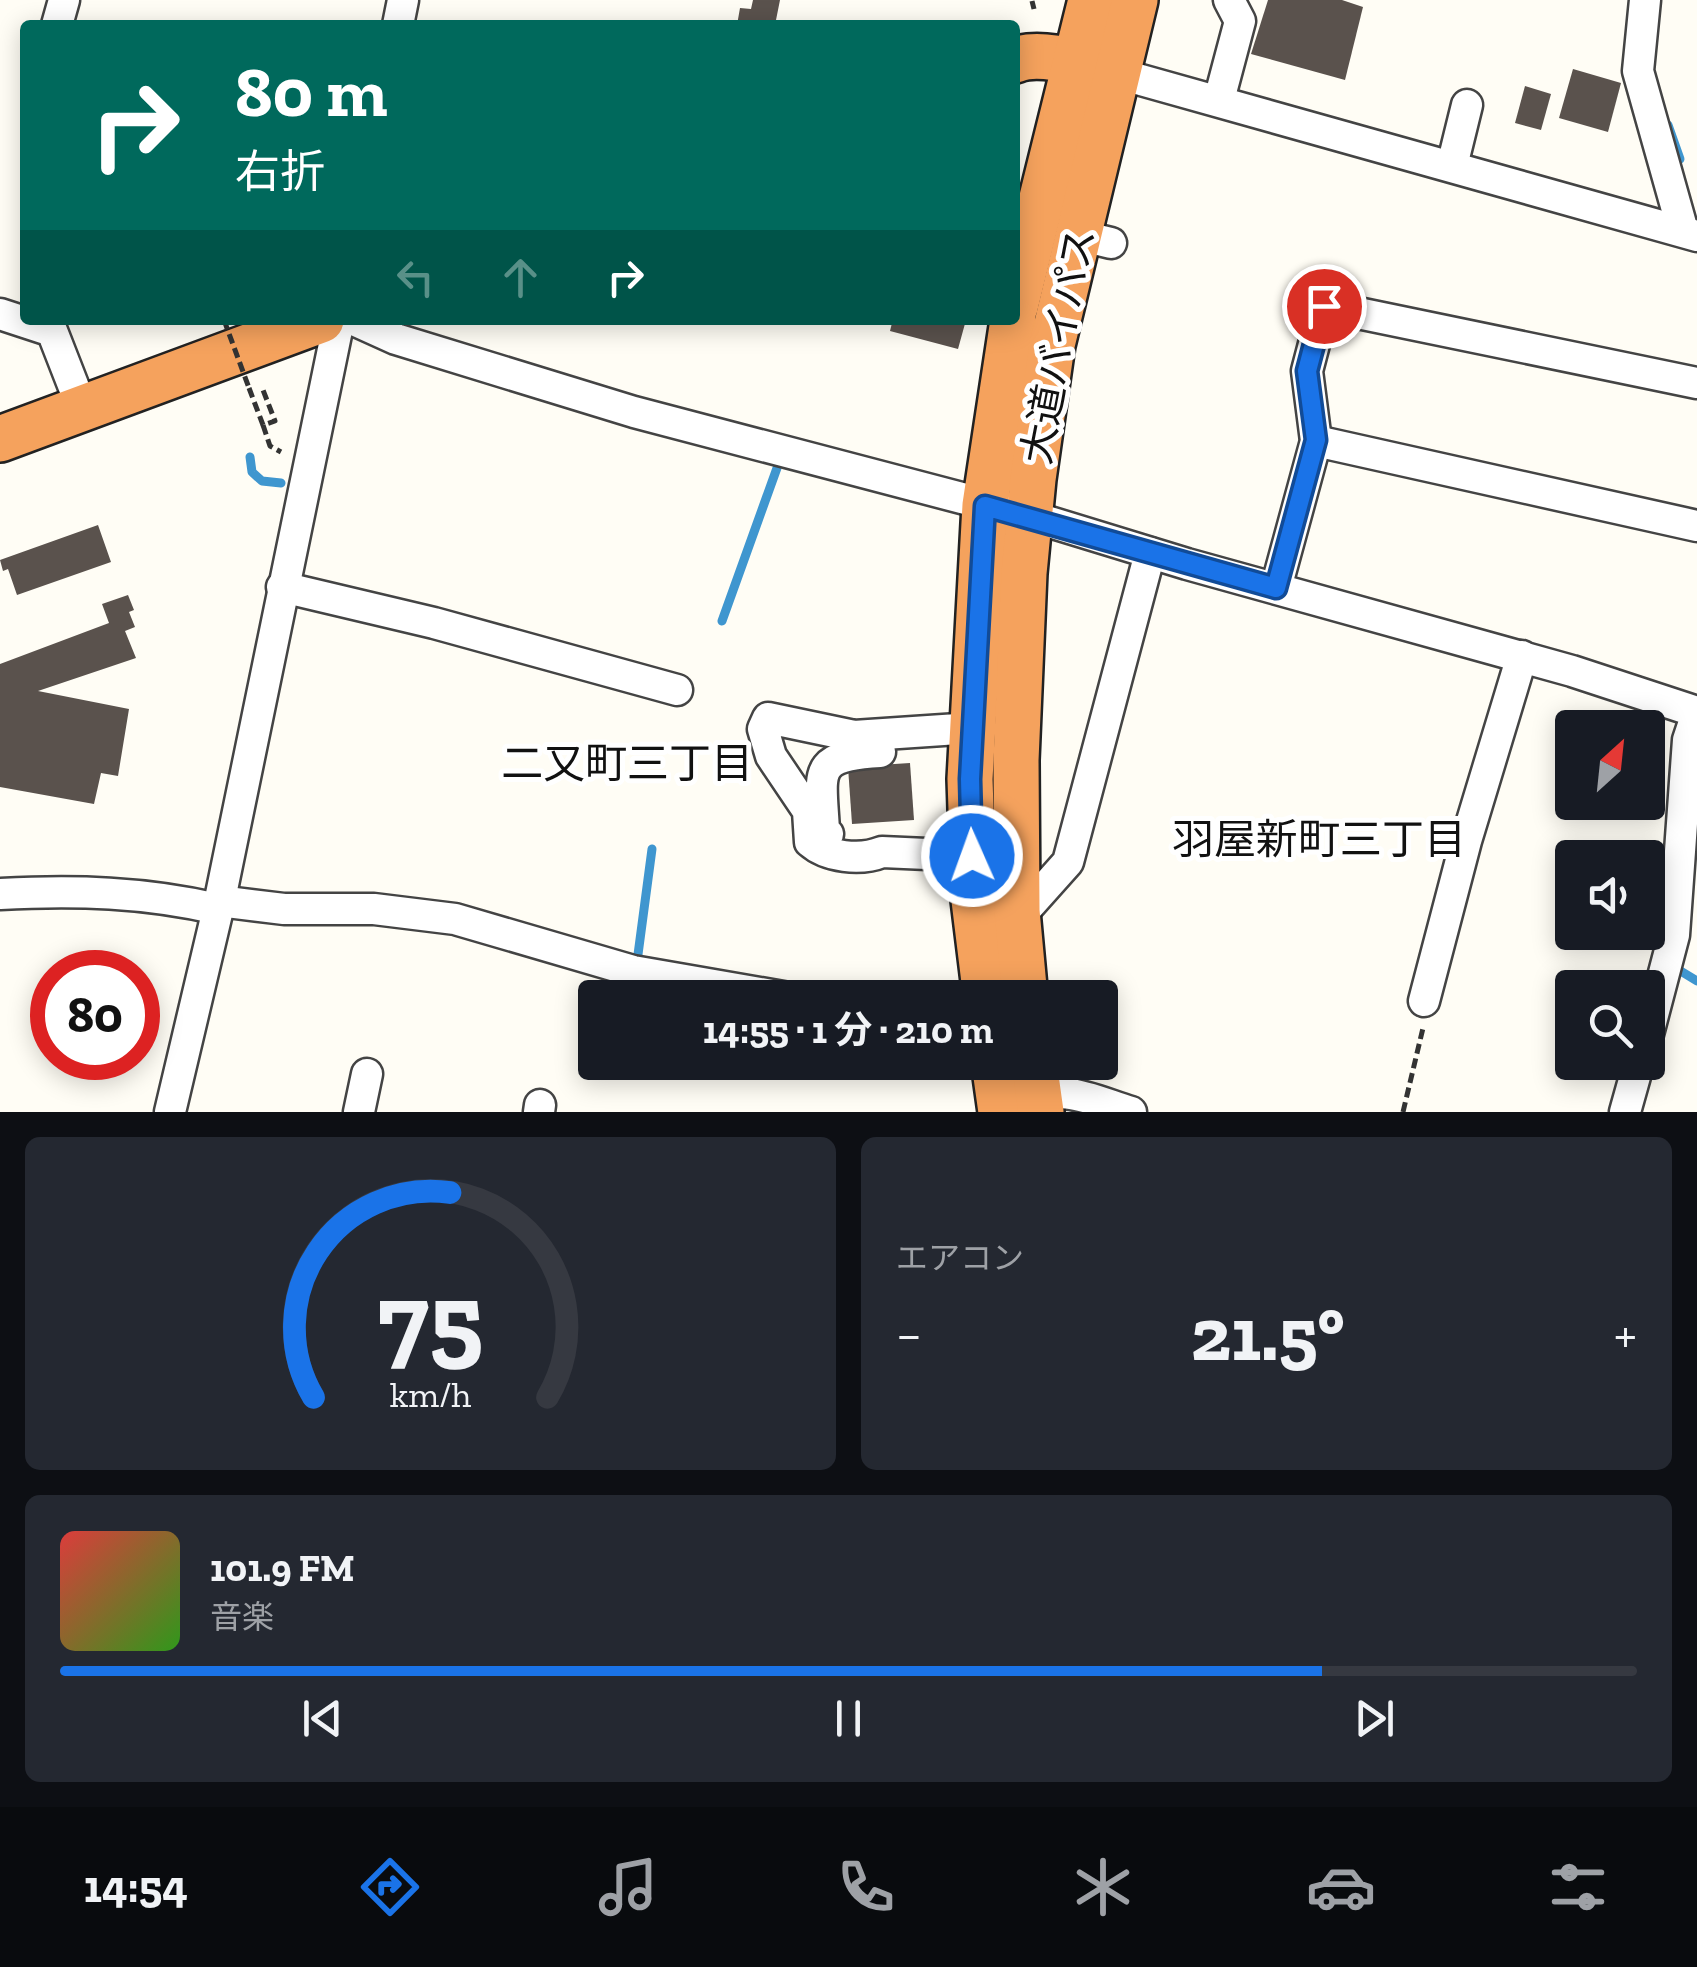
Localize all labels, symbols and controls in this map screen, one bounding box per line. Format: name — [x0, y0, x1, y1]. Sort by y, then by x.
text: 80 m — [235, 50, 387, 134]
icon: right — [70, 60, 200, 190]
text: 右折 — [235, 145, 325, 199]
street label: 大道バイパス — [1012, 224, 1104, 468]
icon: left — [388, 250, 443, 305]
icon: ahead — [493, 250, 548, 305]
icon: right — [598, 250, 653, 305]
pin — [1282, 264, 1367, 349]
icon: arrive — [1297, 279, 1352, 334]
north arrow — [1555, 710, 1665, 820]
map controls — [1555, 710, 1665, 1080]
district label: 二又町三丁目 — [501, 738, 753, 789]
position arrow — [920, 804, 1024, 908]
district label: 羽屋新町三丁目 — [1172, 814, 1466, 865]
button: sound — [1555, 840, 1665, 950]
speed limit sign: 80 — [30, 950, 160, 1080]
button: search — [1555, 970, 1665, 1080]
text: 14:55 · 1 分 · 210 m — [703, 1007, 993, 1053]
text: エアコン — [896, 1239, 1024, 1277]
text: 75 — [378, 1257, 483, 1382]
text: 21.5° — [1191, 1289, 1345, 1379]
text: − — [896, 1301, 922, 1367]
text: + — [1614, 1301, 1637, 1367]
text: km/h — [390, 1373, 471, 1416]
text: 101.9 FM — [210, 1545, 354, 1591]
text: 音楽 — [210, 1598, 274, 1636]
icon: previous — [295, 1691, 350, 1746]
icon: pause — [821, 1691, 876, 1746]
icon: next — [1347, 1691, 1402, 1746]
icon: directions — [355, 1852, 425, 1922]
icon: music — [593, 1852, 663, 1922]
icon: phone — [831, 1852, 901, 1922]
icon: climate — [1068, 1852, 1138, 1922]
icon: car — [1306, 1852, 1376, 1922]
icon: filters — [1543, 1852, 1613, 1922]
text: 14:54 — [84, 1860, 188, 1914]

